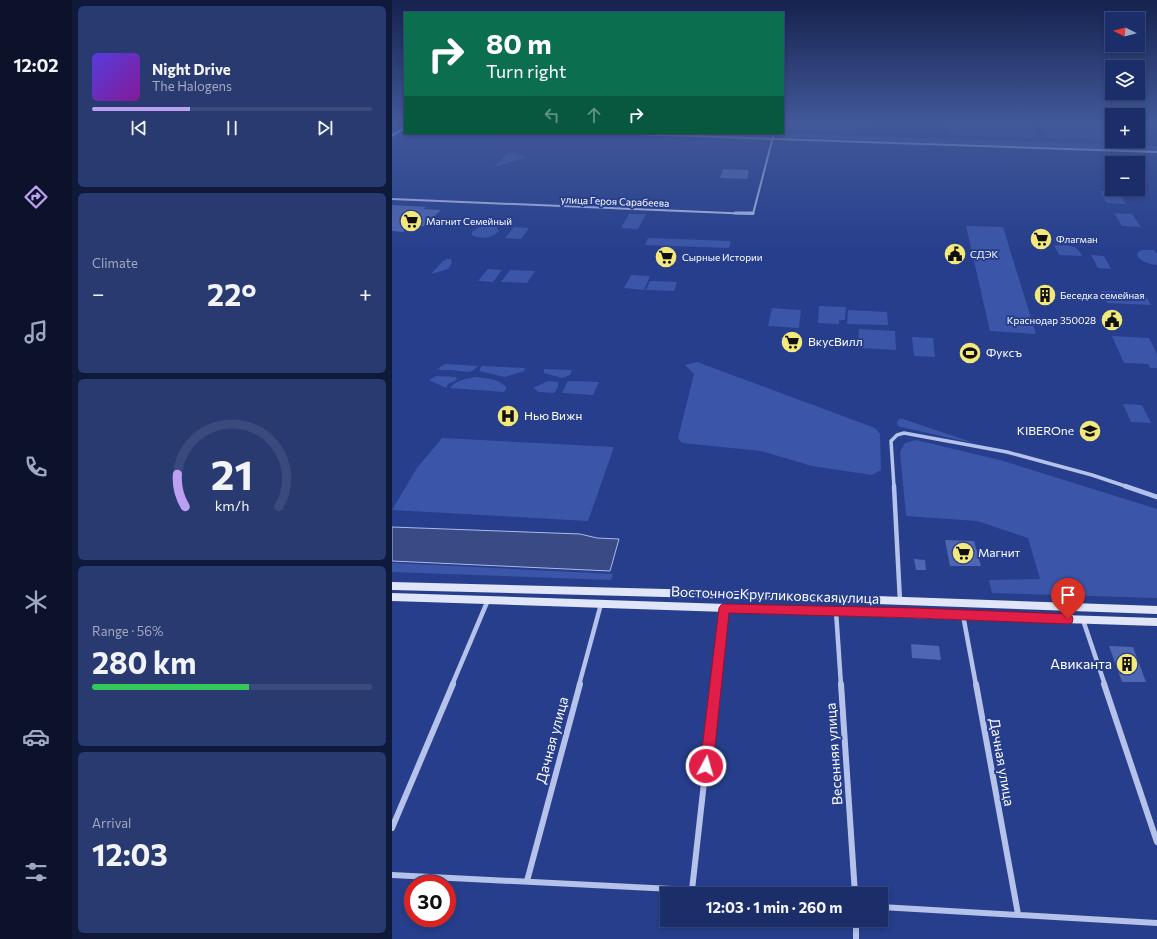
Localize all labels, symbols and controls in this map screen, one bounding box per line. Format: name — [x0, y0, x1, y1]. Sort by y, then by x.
north arrow — [1105, 12, 1145, 52]
map controls — [1105, 12, 1145, 196]
text: 80 m — [486, 26, 552, 60]
icon: right — [420, 28, 472, 80]
text: 12:02 — [13, 54, 59, 76]
text: Night Drive — [152, 60, 231, 78]
text: Turn right — [486, 60, 566, 82]
button: layers — [1105, 60, 1145, 100]
text: The Halogens — [152, 78, 232, 94]
icon: left — [541, 104, 563, 126]
icon: ahead — [583, 104, 605, 126]
icon: right — [625, 104, 647, 126]
button: + — [1105, 108, 1145, 148]
icon: previous — [128, 117, 150, 139]
icon: pause — [221, 117, 243, 139]
icon: next — [314, 117, 336, 139]
button: − — [1105, 156, 1145, 196]
icon: directions — [22, 183, 50, 211]
street label: улица Героя Сарабеева — [561, 193, 669, 209]
supermarket icon: Магнит Семейный — [398, 208, 424, 234]
place label: Магнит Семейный — [426, 215, 512, 227]
supermarket icon: Флагман — [1028, 226, 1054, 252]
place label: Флагман — [1056, 233, 1098, 245]
public building icon: СДЭК — [942, 241, 968, 267]
supermarket icon: Сырные Истории — [653, 244, 679, 270]
place label: СДЭК — [970, 248, 999, 260]
place label: Сырные Истории — [682, 251, 762, 263]
text: Climate — [92, 255, 138, 271]
text: 22° — [207, 275, 257, 312]
text: − — [92, 280, 105, 307]
text: + — [359, 280, 372, 307]
building icon: Беседка семейная — [1032, 282, 1058, 308]
place label: Беседка семейная — [1060, 289, 1145, 301]
public building icon: Краснодар 350028 — [1099, 307, 1125, 333]
place label: Краснодар 350028 — [1007, 314, 1096, 326]
icon: music — [22, 318, 50, 346]
supermarket icon: ВкусВилл — [779, 329, 805, 355]
place label: ВкусВилл — [808, 334, 863, 348]
sports icon: Фуксъ — [957, 340, 983, 366]
place label: Фуксъ — [986, 345, 1023, 359]
hospital icon: Нью Вижн — [495, 403, 521, 429]
place label: Нью Вижн — [524, 408, 582, 422]
school or university icon: KIBEROne — [1077, 418, 1103, 444]
place label: KIBEROne — [1017, 423, 1074, 437]
text: 21 — [211, 448, 253, 499]
icon: phone — [22, 453, 50, 481]
text: km/h — [215, 496, 249, 514]
supermarket icon: Магнит — [950, 540, 976, 566]
place label: Магнит — [978, 545, 1021, 559]
pin — [1051, 578, 1085, 619]
street label: Восточно-Кругликовская улица — [671, 582, 879, 607]
icon: arrive — [1057, 584, 1079, 606]
icon: climate — [22, 588, 50, 616]
text: Range · 56% — [92, 623, 164, 639]
text: 280 km — [92, 643, 197, 680]
building icon: Авиканта — [1114, 651, 1140, 677]
place label: Авиканта — [1050, 655, 1112, 672]
street label: Дачная улица — [532, 695, 571, 785]
street label: Весенняя улица — [821, 702, 846, 806]
street label: Дачная улица — [986, 716, 1019, 807]
icon: car — [22, 723, 50, 751]
position arrow — [685, 745, 727, 787]
text: Arrival — [92, 815, 131, 831]
text: 12:03 — [92, 835, 168, 872]
icon: filters — [22, 858, 50, 886]
speed limit sign: 30 — [404, 875, 456, 927]
text: 12:03 · 1 min · 260 m — [706, 898, 842, 916]

